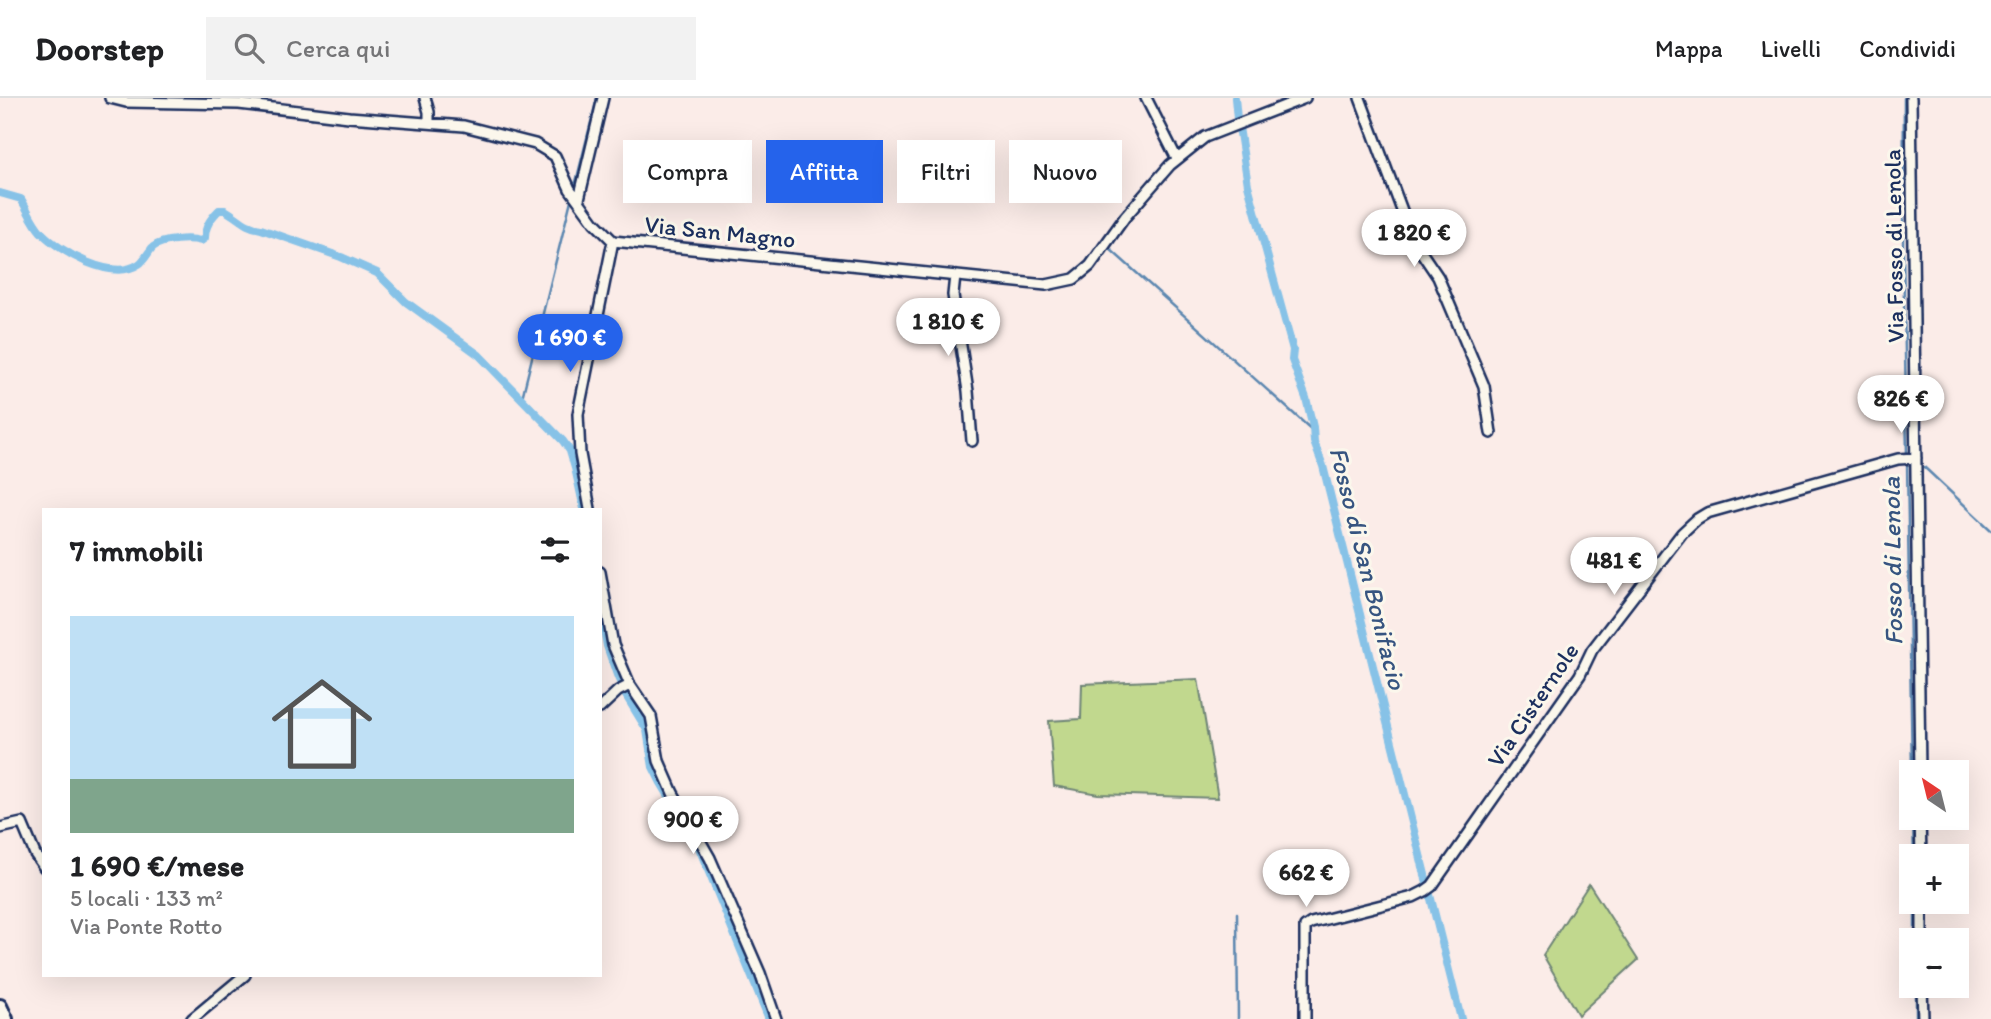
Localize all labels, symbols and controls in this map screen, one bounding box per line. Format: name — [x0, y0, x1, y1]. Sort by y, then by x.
search box — [206, 17, 696, 80]
text: Doorstep — [35, 29, 164, 68]
icon: search — [230, 29, 268, 67]
text: Cerca qui — [286, 32, 390, 64]
text: Mappa — [1655, 34, 1723, 63]
text: Livelli — [1761, 34, 1821, 63]
text: Condividi — [1859, 34, 1956, 63]
chip: Compra — [623, 140, 752, 203]
chip: Affitta — [766, 140, 883, 203]
chip: Filtri — [897, 140, 995, 203]
chip: Nuovo — [1009, 140, 1122, 203]
street label: Via Fosso di Lenola — [1877, 149, 1910, 343]
street label: Via San Magno — [643, 209, 797, 254]
pin: 1 820 € — [1349, 209, 1479, 269]
text: 1 820 € — [1377, 218, 1451, 246]
pin: 1 810 € — [883, 299, 1013, 358]
text: 1 810 € — [912, 307, 984, 335]
pin: 1 690 € — [505, 314, 635, 374]
text: 1 690 € — [534, 323, 606, 351]
pin: 826 € — [1852, 376, 1950, 435]
text: 826 € — [1873, 384, 1929, 412]
water label: Fosso di San Bonifacio — [1322, 443, 1414, 693]
water label: Fosso di Lenola — [1875, 476, 1909, 646]
icon: filters — [536, 531, 574, 569]
text: 7 immobili — [70, 532, 203, 569]
pin: 481 € — [1565, 538, 1663, 597]
text: 481 € — [1586, 546, 1642, 574]
street label: Via Cisternole — [1480, 637, 1585, 772]
icon: home — [259, 661, 385, 787]
north arrow — [1899, 760, 1969, 830]
map controls — [1899, 760, 1969, 998]
pin: 900 € — [644, 796, 742, 856]
text: 900 € — [664, 805, 722, 833]
button: + — [1899, 844, 1969, 914]
text: 1 690 €/mese — [70, 847, 244, 884]
pin: 662 € — [1257, 850, 1355, 909]
text: 662 € — [1279, 858, 1333, 886]
text: 5 locali · 133 m² — [70, 884, 223, 912]
text: Via Ponte Rotto — [70, 912, 222, 940]
button: − — [1899, 928, 1969, 998]

